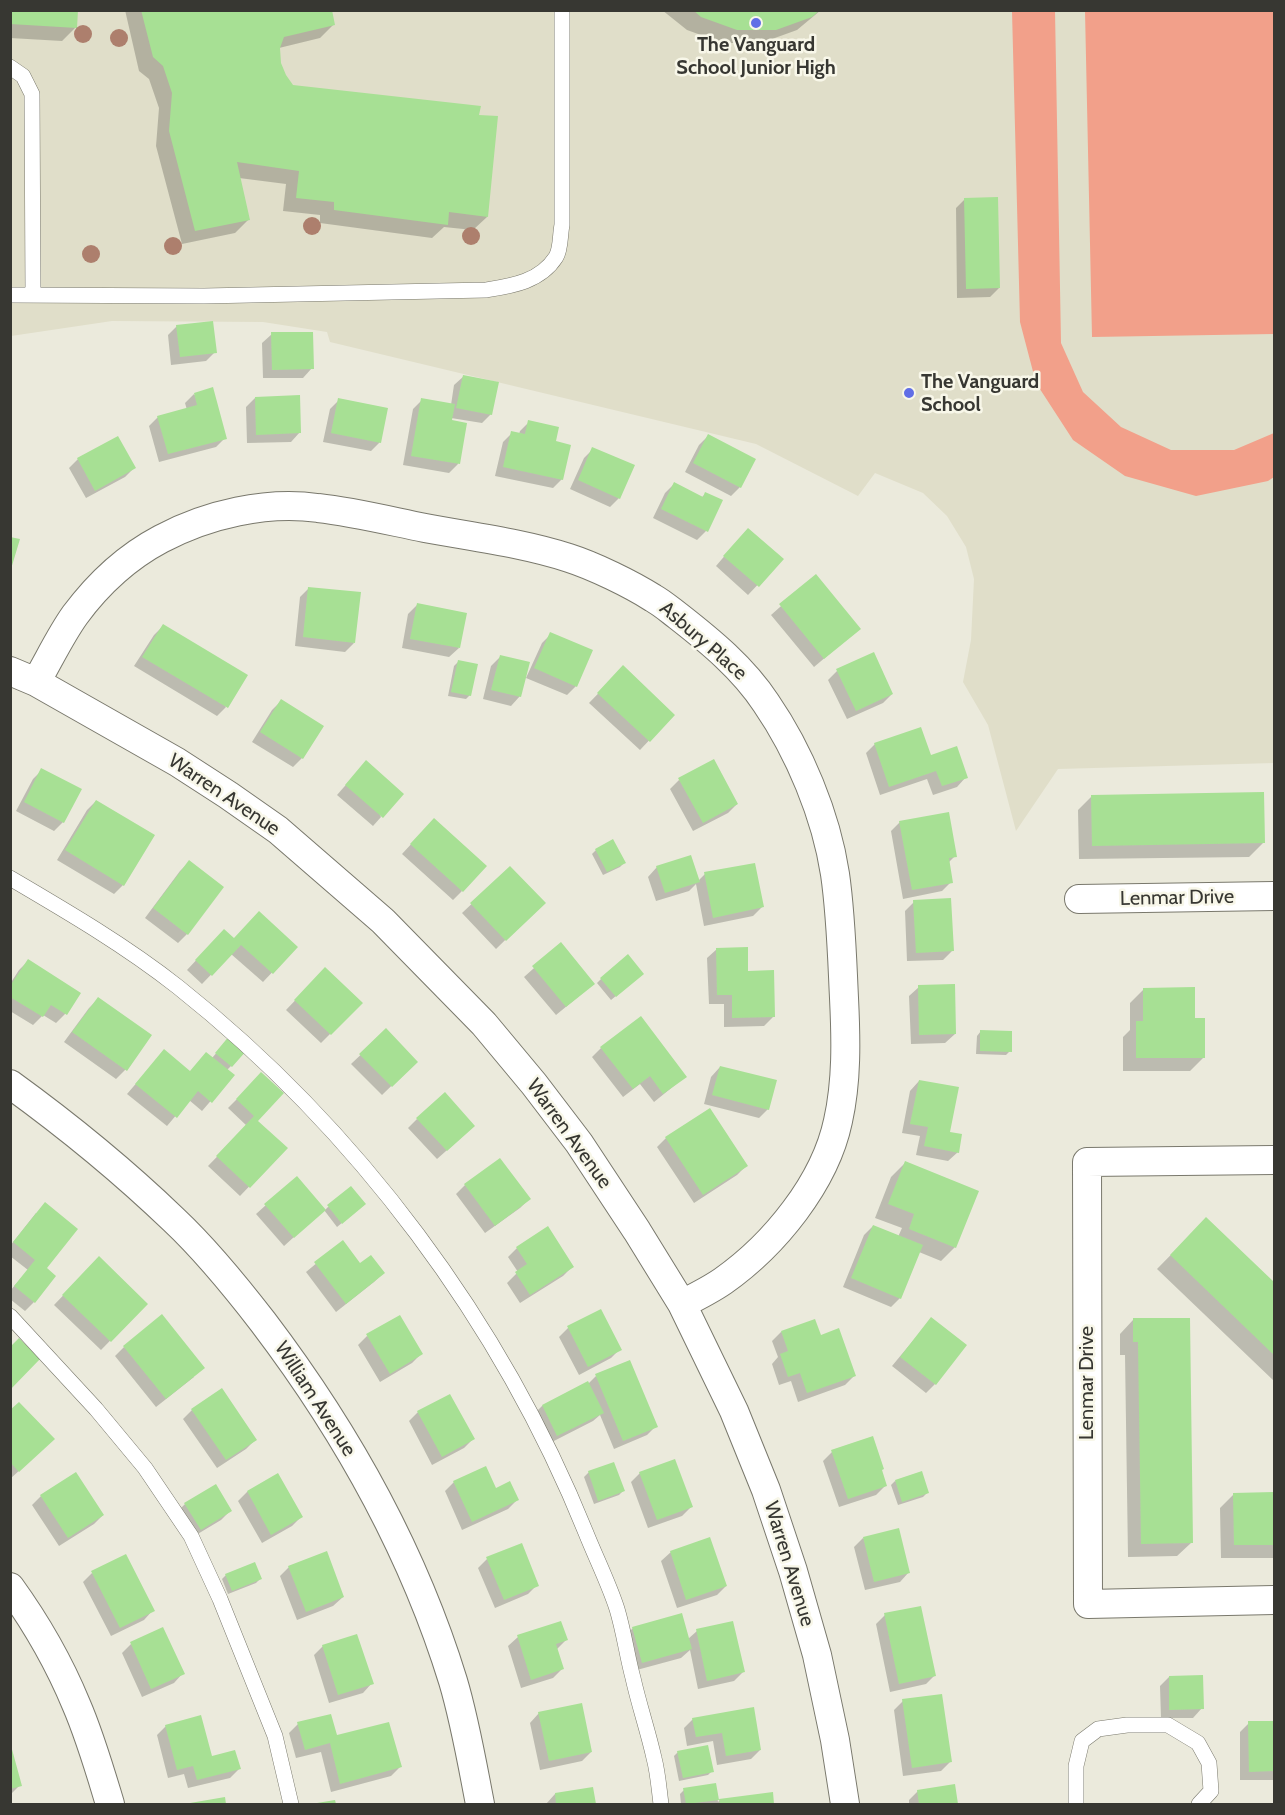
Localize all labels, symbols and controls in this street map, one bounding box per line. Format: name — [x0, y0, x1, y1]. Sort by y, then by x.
marker: The Vanguard School Junior High — [749, 16, 763, 30]
place label: The Vanguard School Junior High — [676, 33, 836, 80]
place label: The Vanguard School — [921, 370, 1039, 417]
marker: The Vanguard School — [902, 386, 916, 400]
street label: Asbury Place — [654, 597, 752, 685]
street label: Warren Avenue — [164, 749, 284, 841]
street label: Lenmar Drive — [1120, 885, 1234, 911]
street label: Warren Avenue — [521, 1075, 617, 1193]
street label: Lenmar Drive — [1075, 1326, 1099, 1440]
street label: William Avenue — [269, 1337, 361, 1461]
street label: Warren Avenue — [759, 1499, 819, 1629]

